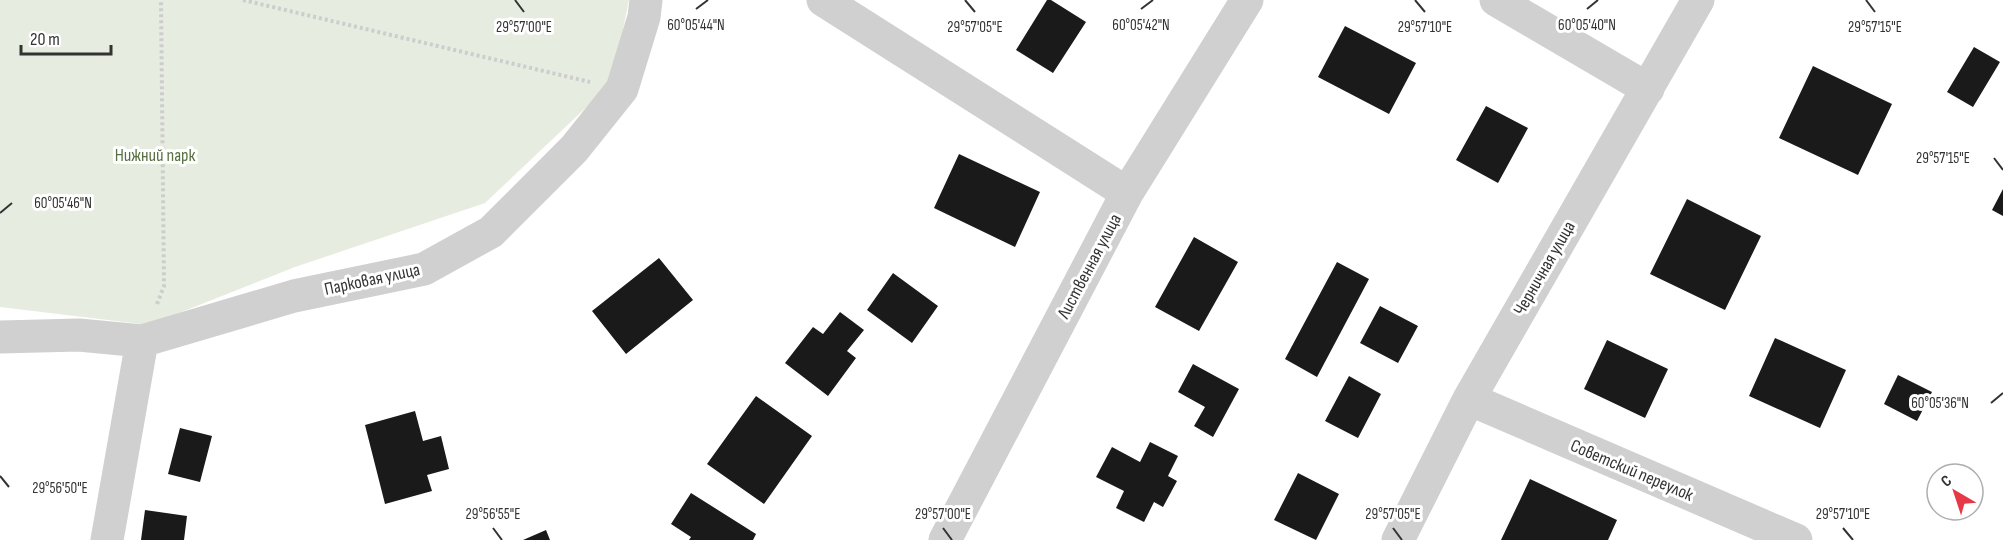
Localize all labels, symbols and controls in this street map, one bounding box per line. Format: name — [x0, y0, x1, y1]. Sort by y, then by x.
text: 60°05'44"N — [667, 16, 725, 35]
text: 60°05'42"N — [1112, 16, 1170, 35]
text: 60°05'40"N — [1558, 16, 1616, 35]
scale bar — [21, 18, 111, 56]
text: 29°57'00"E — [496, 18, 552, 37]
text: 29°57'05"E — [947, 18, 1003, 37]
text: 29°57'10"E — [1398, 18, 1452, 37]
text: 29°57'15"E — [1848, 18, 1902, 37]
text: 20 m — [30, 29, 60, 50]
park label: Нижний парк — [115, 145, 196, 166]
text: 29°57'15"E — [1916, 149, 1970, 168]
text: 60°05'46"N — [34, 194, 92, 213]
street label: Лиственная улица — [1053, 210, 1126, 323]
street label: Черничная улица — [1509, 217, 1580, 319]
street label: Парковая улица — [322, 259, 422, 300]
text: 60°05'36"N — [1911, 394, 1969, 413]
street label: Советский переулок — [1567, 435, 1697, 506]
north arrow — [1925, 462, 1985, 522]
text: С — [1937, 472, 1956, 491]
text: 29°56'50"E — [32, 479, 88, 498]
text: 29°56'55"E — [466, 505, 520, 524]
text: 29°57'00"E — [915, 505, 971, 524]
text: 29°57'05"E — [1365, 505, 1421, 524]
text: 29°57'10"E — [1816, 505, 1870, 524]

